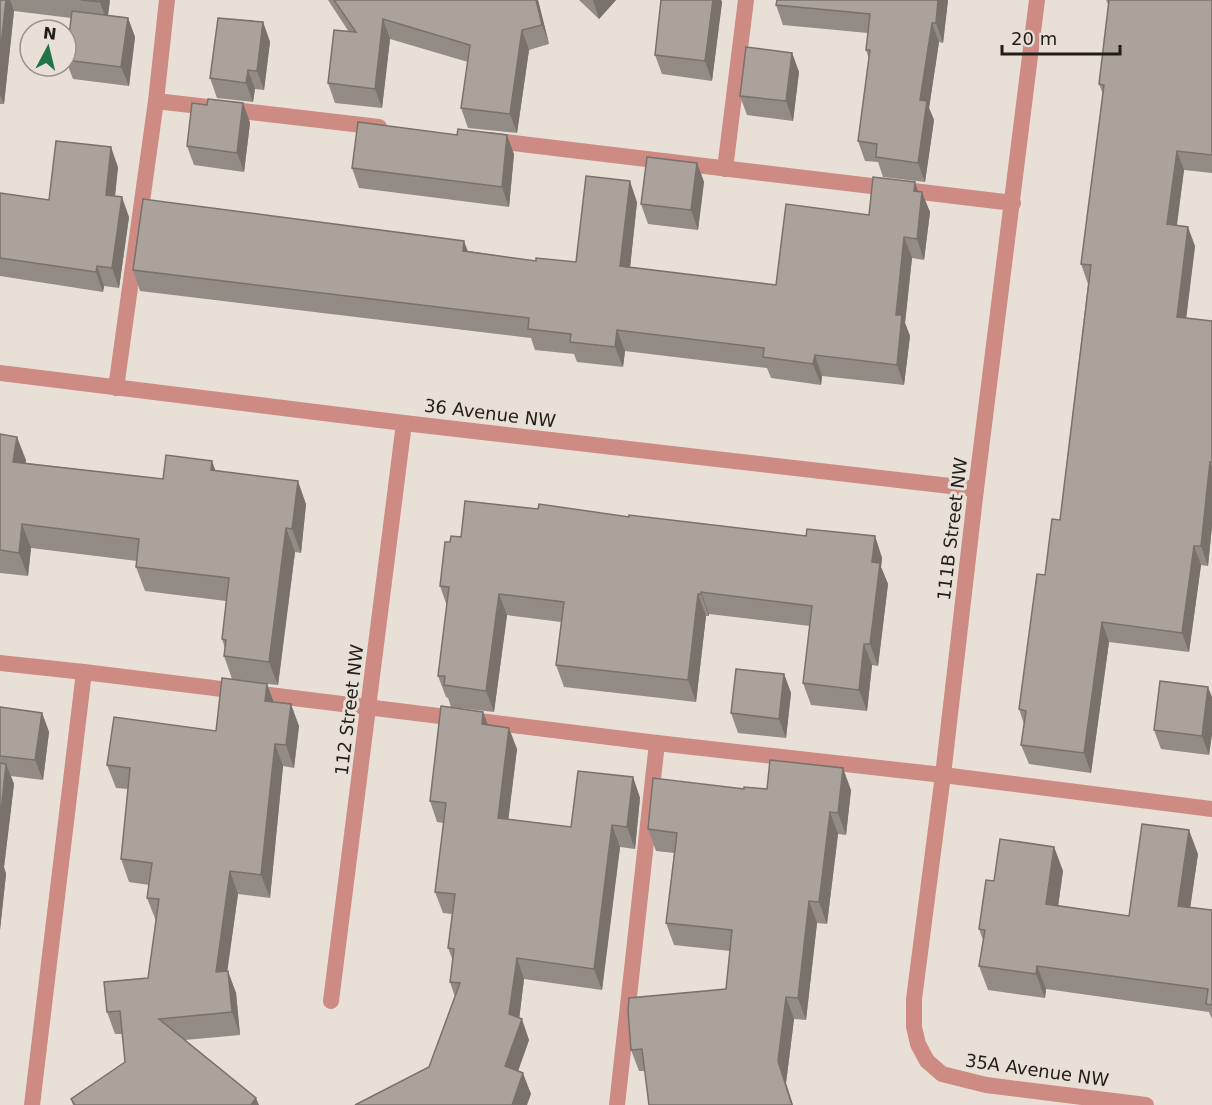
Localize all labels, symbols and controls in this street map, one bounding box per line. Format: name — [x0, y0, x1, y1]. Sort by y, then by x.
north arrow — [18, 18, 78, 78]
scale bar — [1002, 18, 1120, 56]
text: N — [42, 23, 58, 44]
text: 20 m — [1011, 28, 1057, 49]
street label: 36 Avenue NW — [423, 395, 557, 432]
street label: 111B Street NW — [933, 456, 971, 602]
street label: 112 Street NW — [331, 643, 367, 777]
street label: 35A Avenue NW — [964, 1050, 1110, 1091]

